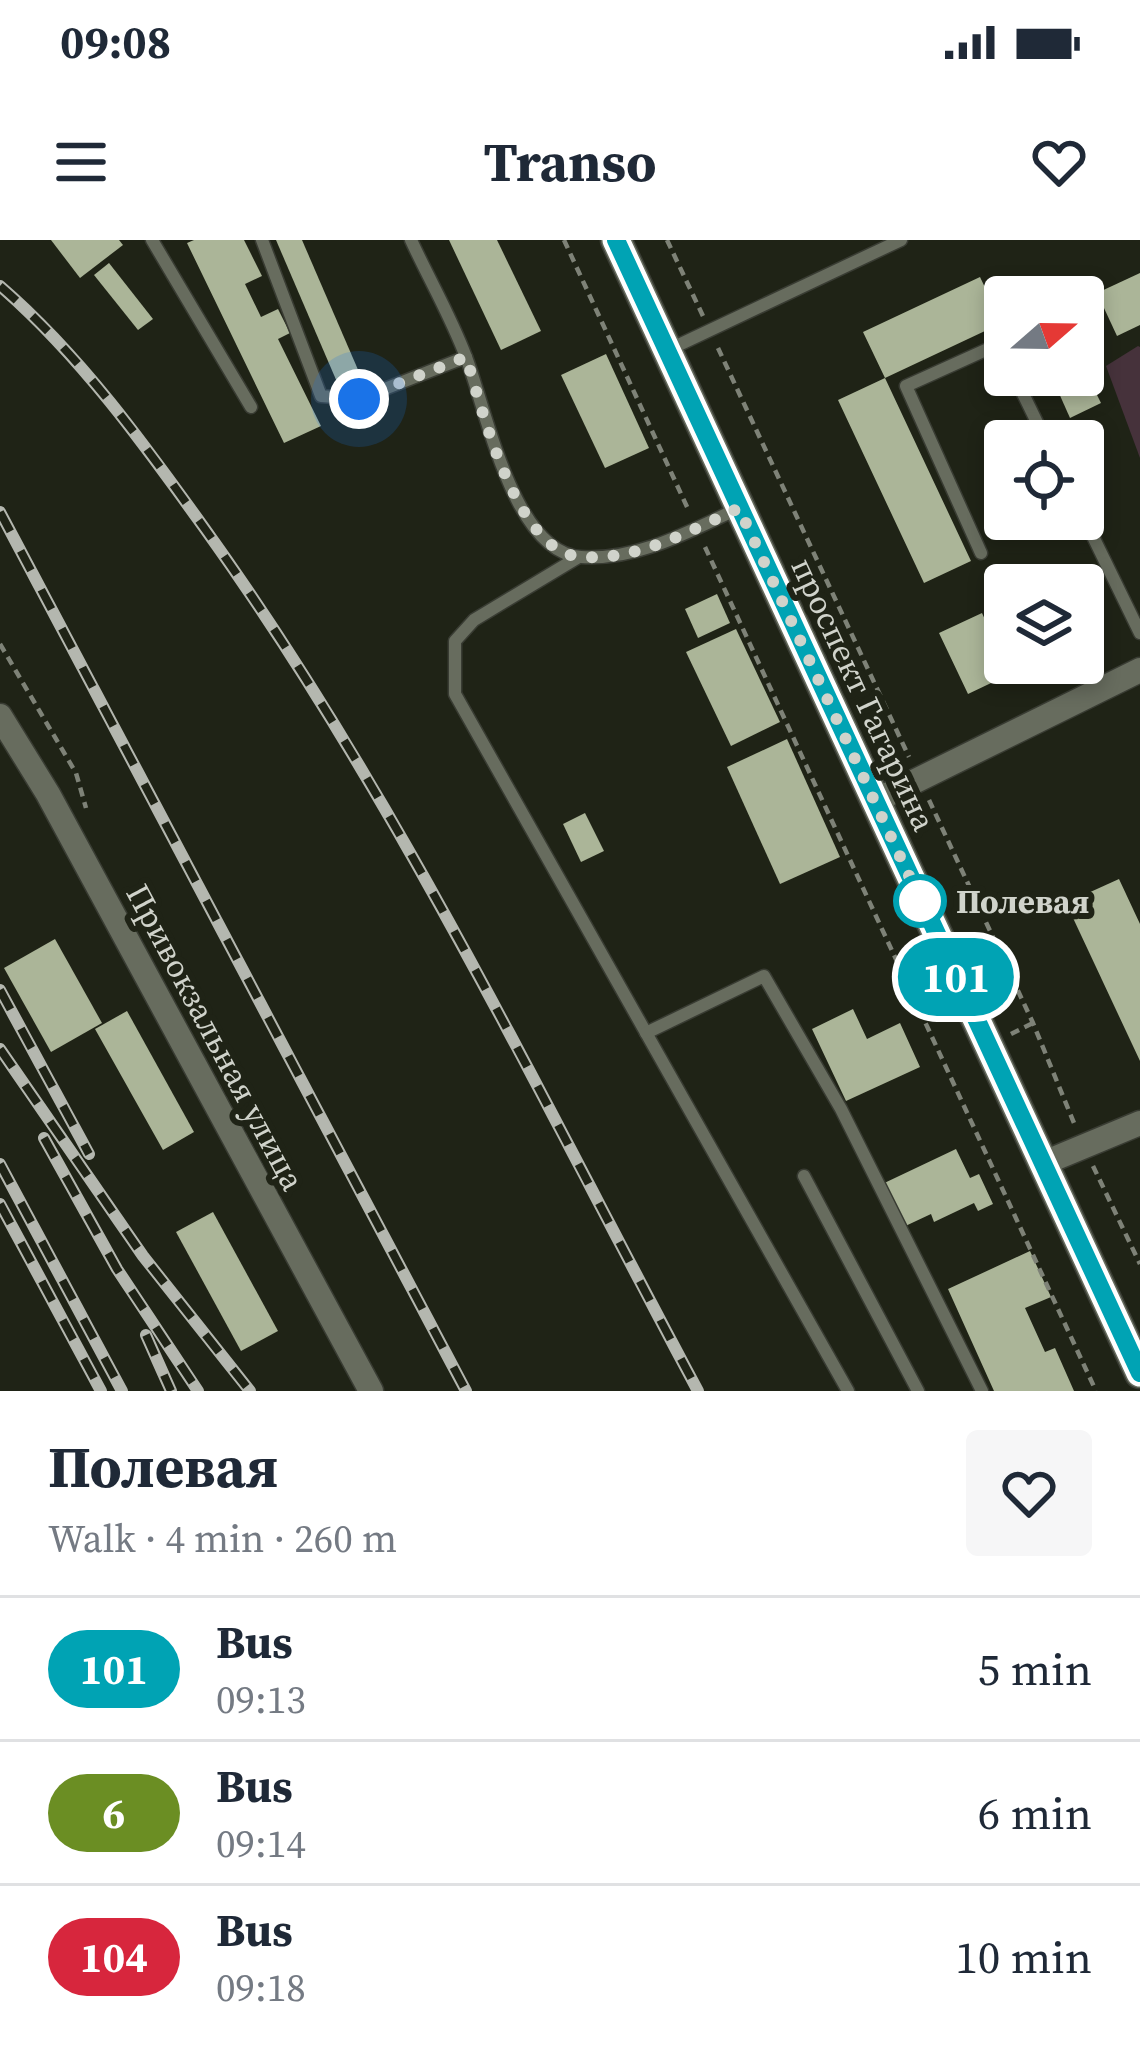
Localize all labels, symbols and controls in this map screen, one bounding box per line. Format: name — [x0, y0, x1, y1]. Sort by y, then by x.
text: 09:08 — [60, 11, 171, 73]
text: Transo — [484, 125, 656, 199]
icon: menu — [48, 129, 114, 195]
icon: heart — [1026, 129, 1092, 195]
north arrow — [984, 276, 1104, 396]
map controls — [984, 276, 1104, 684]
your location — [329, 369, 389, 429]
button: locate — [984, 420, 1104, 540]
street label: проспект Гагарина — [780, 550, 947, 838]
button: layers — [984, 564, 1104, 684]
street label: Привокзальная улица — [116, 876, 316, 1199]
marker: Полевая — [895, 876, 945, 926]
place label: Полевая — [956, 879, 1089, 924]
line badge: 101 — [887, 938, 1025, 1016]
text: 101 — [922, 948, 990, 1006]
text: Полевая — [48, 1428, 278, 1506]
button: heart — [966, 1430, 1092, 1556]
text: Walk · 4 min · 260 m — [48, 1512, 397, 1565]
text: Bus — [216, 1611, 293, 1673]
text: 5 min — [978, 1638, 1092, 1700]
text: 101 — [80, 1640, 148, 1698]
text: 09:13 — [216, 1673, 306, 1726]
text: Bus — [216, 1755, 293, 1817]
text: 6 min — [978, 1782, 1092, 1844]
text: 6 — [103, 1784, 125, 1842]
text: 09:14 — [216, 1817, 306, 1870]
text: Bus — [216, 1899, 293, 1961]
text: 10 min — [955, 1926, 1092, 1988]
text: 104 — [80, 1928, 148, 1986]
text: 09:18 — [216, 1961, 306, 2014]

